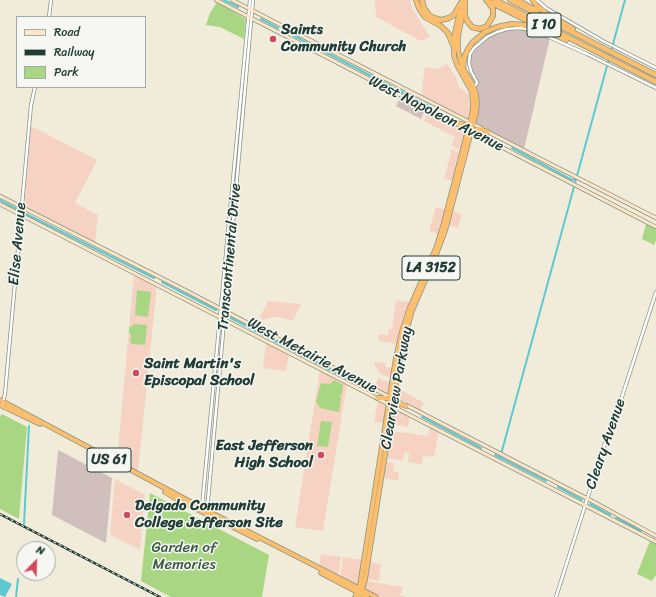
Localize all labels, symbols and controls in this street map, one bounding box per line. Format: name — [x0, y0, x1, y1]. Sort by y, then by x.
road number: I 10 — [527, 13, 561, 37]
legend — [16, 16, 146, 88]
text: Road — [54, 21, 80, 43]
place label: Saints Community Church — [281, 21, 406, 56]
marker: Saints Community Church — [268, 34, 278, 44]
text: Railway — [54, 41, 95, 63]
text: Park — [54, 61, 79, 83]
street label: West Napoleon Avenue — [365, 72, 507, 156]
street label: Transcontinental Drive — [215, 183, 245, 331]
street label: Elise Avenue — [5, 202, 31, 286]
road number: LA 3152 — [402, 256, 460, 280]
street label: West Metairie Avenue — [244, 314, 380, 398]
street label: Clearview Parkway — [377, 325, 417, 451]
place label: Saint Martin's Episcopal School — [144, 355, 254, 390]
marker: Saint Martin's Episcopal School — [131, 368, 141, 378]
street label: Cleary Avenue — [582, 396, 630, 492]
place label: East Jefferson High School — [215, 437, 313, 472]
road number: US 61 — [87, 448, 131, 472]
marker: East Jefferson High School — [316, 450, 326, 460]
place label: Delgado Community College Jefferson Site — [135, 497, 283, 532]
marker: Delgado Community College Jefferson Site — [122, 510, 132, 520]
park label: Garden of Memories — [152, 539, 216, 574]
text: N — [33, 540, 48, 561]
north arrow — [16, 541, 56, 581]

